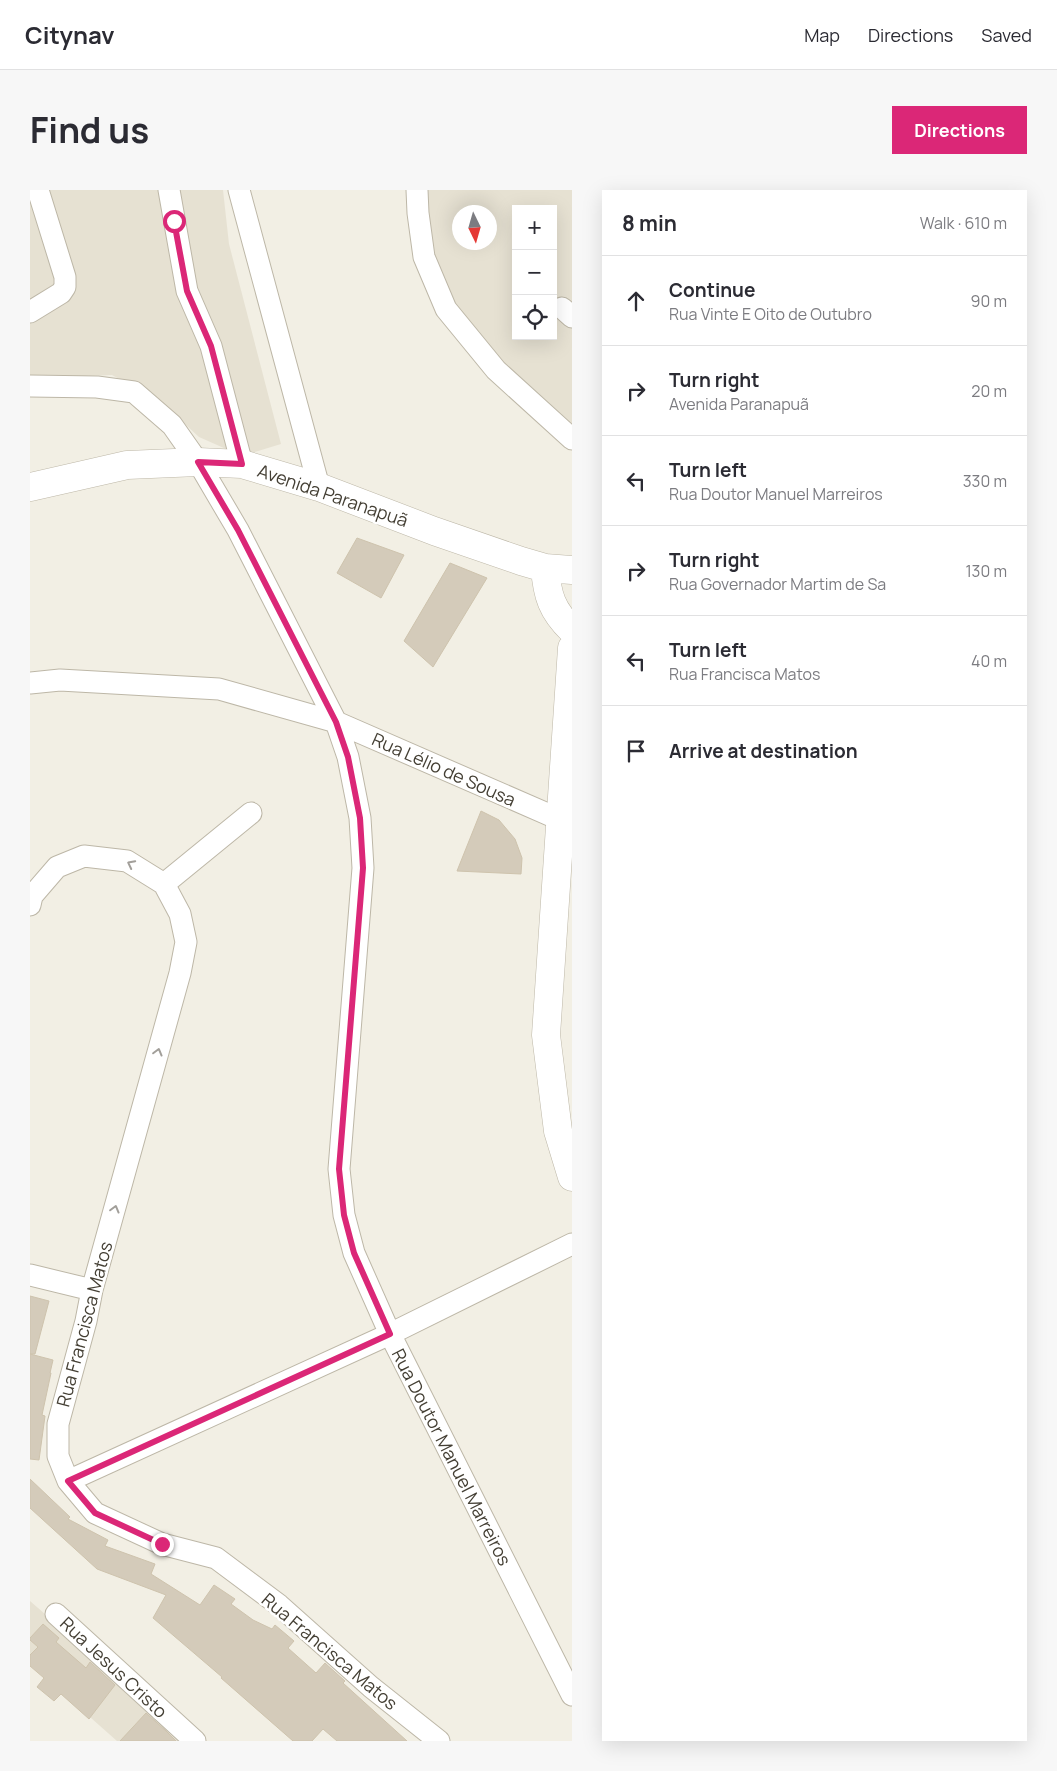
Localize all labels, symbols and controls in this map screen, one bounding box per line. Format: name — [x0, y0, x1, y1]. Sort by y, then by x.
text: Citynav — [25, 18, 115, 51]
text: Map — [804, 23, 840, 47]
text: Directions — [868, 23, 953, 47]
text: Saved — [981, 23, 1032, 47]
text: Find us — [30, 106, 149, 154]
button: Directions — [892, 106, 1027, 154]
north arrow — [452, 205, 497, 250]
map controls — [512, 205, 557, 340]
button: + — [512, 205, 557, 250]
text: 8 min — [622, 209, 677, 237]
route start — [163, 210, 186, 233]
text: Walk · 610 m — [920, 212, 1007, 234]
button: − — [512, 250, 557, 295]
text: Continue — [669, 277, 755, 303]
icon: ahead — [622, 287, 650, 315]
text: 90 m — [971, 290, 1007, 312]
button: locate — [512, 295, 557, 340]
text: Rua Vinte E Oito de Outubro — [669, 303, 872, 325]
text: Turn right — [669, 367, 759, 393]
icon: right — [622, 377, 650, 405]
text: 20 m — [971, 380, 1007, 402]
text: Avenida Paranapuã — [669, 393, 809, 415]
text: Turn left — [669, 457, 747, 483]
street label: Avenida Paranapuã — [255, 458, 411, 532]
icon: left — [622, 467, 650, 495]
text: 330 m — [963, 470, 1007, 492]
text: Rua Doutor Manuel Marreiros — [669, 483, 883, 505]
text: Turn right — [669, 547, 759, 573]
icon: right — [622, 557, 650, 585]
text: 130 m — [965, 560, 1007, 582]
text: Rua Governador Martim de Sa — [669, 573, 886, 595]
text: Turn left — [669, 637, 747, 663]
icon: left — [622, 647, 650, 675]
text: 40 m — [971, 650, 1007, 672]
text: Rua Francisca Matos — [669, 663, 820, 685]
street label: Rua Lélio de Sousa — [368, 727, 520, 811]
icon: arrive — [622, 737, 650, 765]
text: Arrive at destination — [669, 738, 858, 764]
one-way arrow — [127, 860, 136, 870]
one-way arrow — [152, 1048, 163, 1057]
one-way arrow — [109, 1205, 119, 1213]
street label: Rua Francisca Matos — [50, 1239, 118, 1409]
street label: Rua Doutor Manuel Marreiros — [387, 1344, 517, 1570]
route end — [151, 1533, 174, 1556]
street label: Rua Francisca Matos — [257, 1587, 403, 1715]
street label: Rua Jesus Cristo — [55, 1611, 173, 1723]

